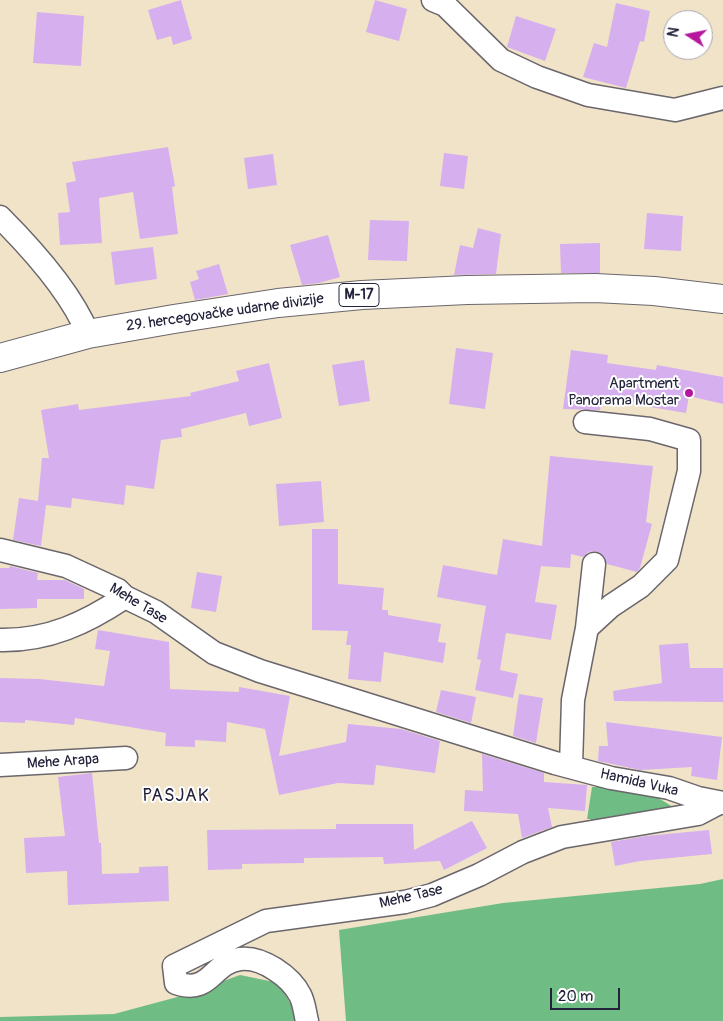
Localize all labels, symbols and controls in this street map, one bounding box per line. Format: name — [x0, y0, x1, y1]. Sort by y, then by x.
north arrow — [663, 10, 713, 60]
text: N — [665, 26, 683, 39]
road number: M-17 — [339, 284, 379, 306]
street label: 29. hercegovačke udarne divizije — [125, 290, 325, 336]
place label: Apartment Panorama Mostar — [568, 375, 679, 410]
marker: Apartment Panorama Mostar — [683, 387, 695, 399]
street label: Mehe Tase — [106, 580, 170, 628]
street label: Mehe Arapa — [26, 751, 100, 773]
street label: Hamida Vuka — [598, 765, 680, 801]
district label: PASJAK — [142, 785, 210, 807]
street label: Mehe Tase — [378, 881, 444, 913]
scale bar — [553, 978, 623, 1010]
text: 20 m — [558, 987, 593, 1006]

